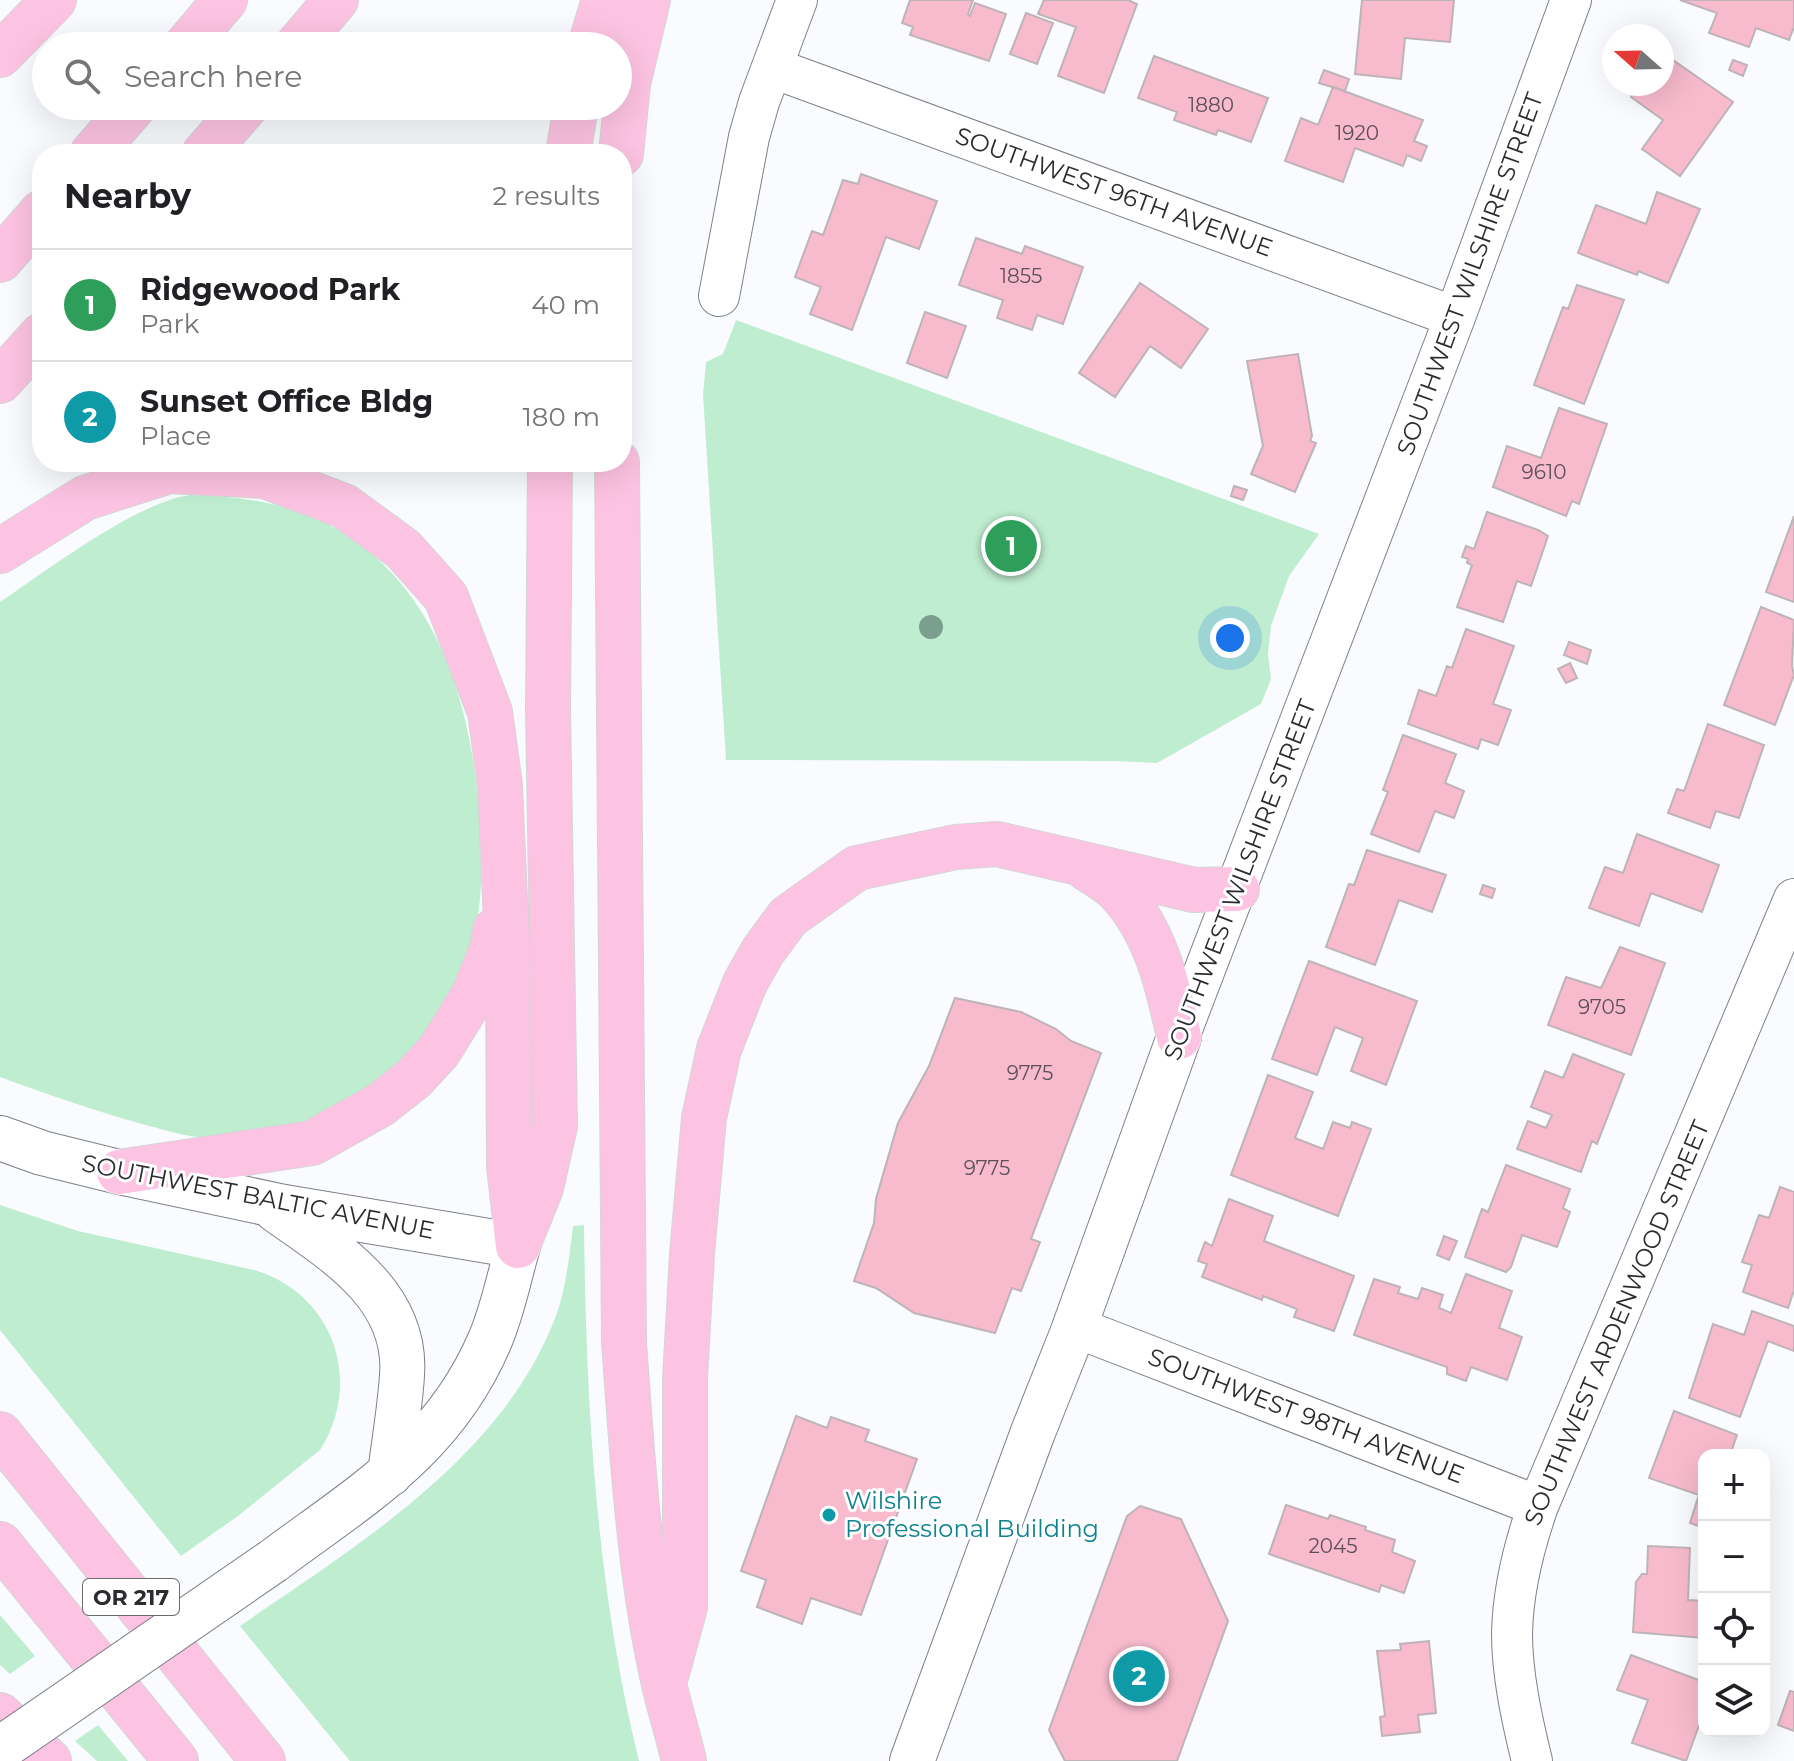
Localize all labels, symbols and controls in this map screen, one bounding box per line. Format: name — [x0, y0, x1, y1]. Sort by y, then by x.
north arrow — [1602, 24, 1674, 96]
search box — [32, 32, 632, 120]
icon: search — [60, 54, 104, 98]
text: Search here — [124, 58, 302, 95]
street label: SOUTHWEST WILSHIRE STREET — [1390, 88, 1549, 459]
house number: 1880 — [1188, 93, 1234, 117]
street label: SOUTHWEST 96TH AVENUE — [952, 121, 1277, 263]
house number: 1920 — [1335, 121, 1379, 145]
text: Nearby — [64, 175, 191, 217]
text: 2 results — [492, 180, 600, 212]
house number: 1855 — [1000, 264, 1042, 288]
text: Ridgewood Park — [140, 271, 400, 308]
text: 1 — [85, 289, 95, 321]
text: 40 m — [531, 289, 600, 321]
text: Park — [140, 308, 199, 340]
text: Sunset Office Bldg — [140, 383, 433, 420]
text: 2 — [82, 401, 98, 433]
text: 180 m — [522, 401, 600, 433]
text: Place — [140, 420, 211, 452]
house number: 9610 — [1522, 460, 1566, 484]
pin: 1 — [985, 516, 1037, 576]
your location — [1210, 618, 1250, 658]
street label: SOUTHWEST WILSHIRE STREET — [1157, 695, 1322, 1064]
house number: 9705 — [1578, 995, 1626, 1019]
house number: 9775 — [1007, 1061, 1053, 1085]
street label: SOUTHWEST ARDENWOOD STREET — [1518, 1116, 1715, 1530]
street label: SOUTHWEST BALTIC AVENUE — [79, 1148, 437, 1245]
house number: 9775 — [964, 1156, 1010, 1180]
street label: SOUTHWEST 98TH AVENUE — [1144, 1342, 1468, 1489]
map controls — [1698, 1449, 1770, 1737]
button: + — [1698, 1449, 1770, 1521]
place label: Wilshire Professional Building — [845, 1486, 1099, 1543]
marker: Wilshire Professional Building — [820, 1506, 838, 1524]
button: − — [1698, 1521, 1770, 1593]
house number: 2045 — [1308, 1534, 1358, 1558]
road number: OR 217 — [83, 1579, 179, 1615]
button: locate — [1698, 1593, 1770, 1665]
pin: 2 — [1113, 1646, 1165, 1706]
button: layers — [1698, 1665, 1770, 1737]

